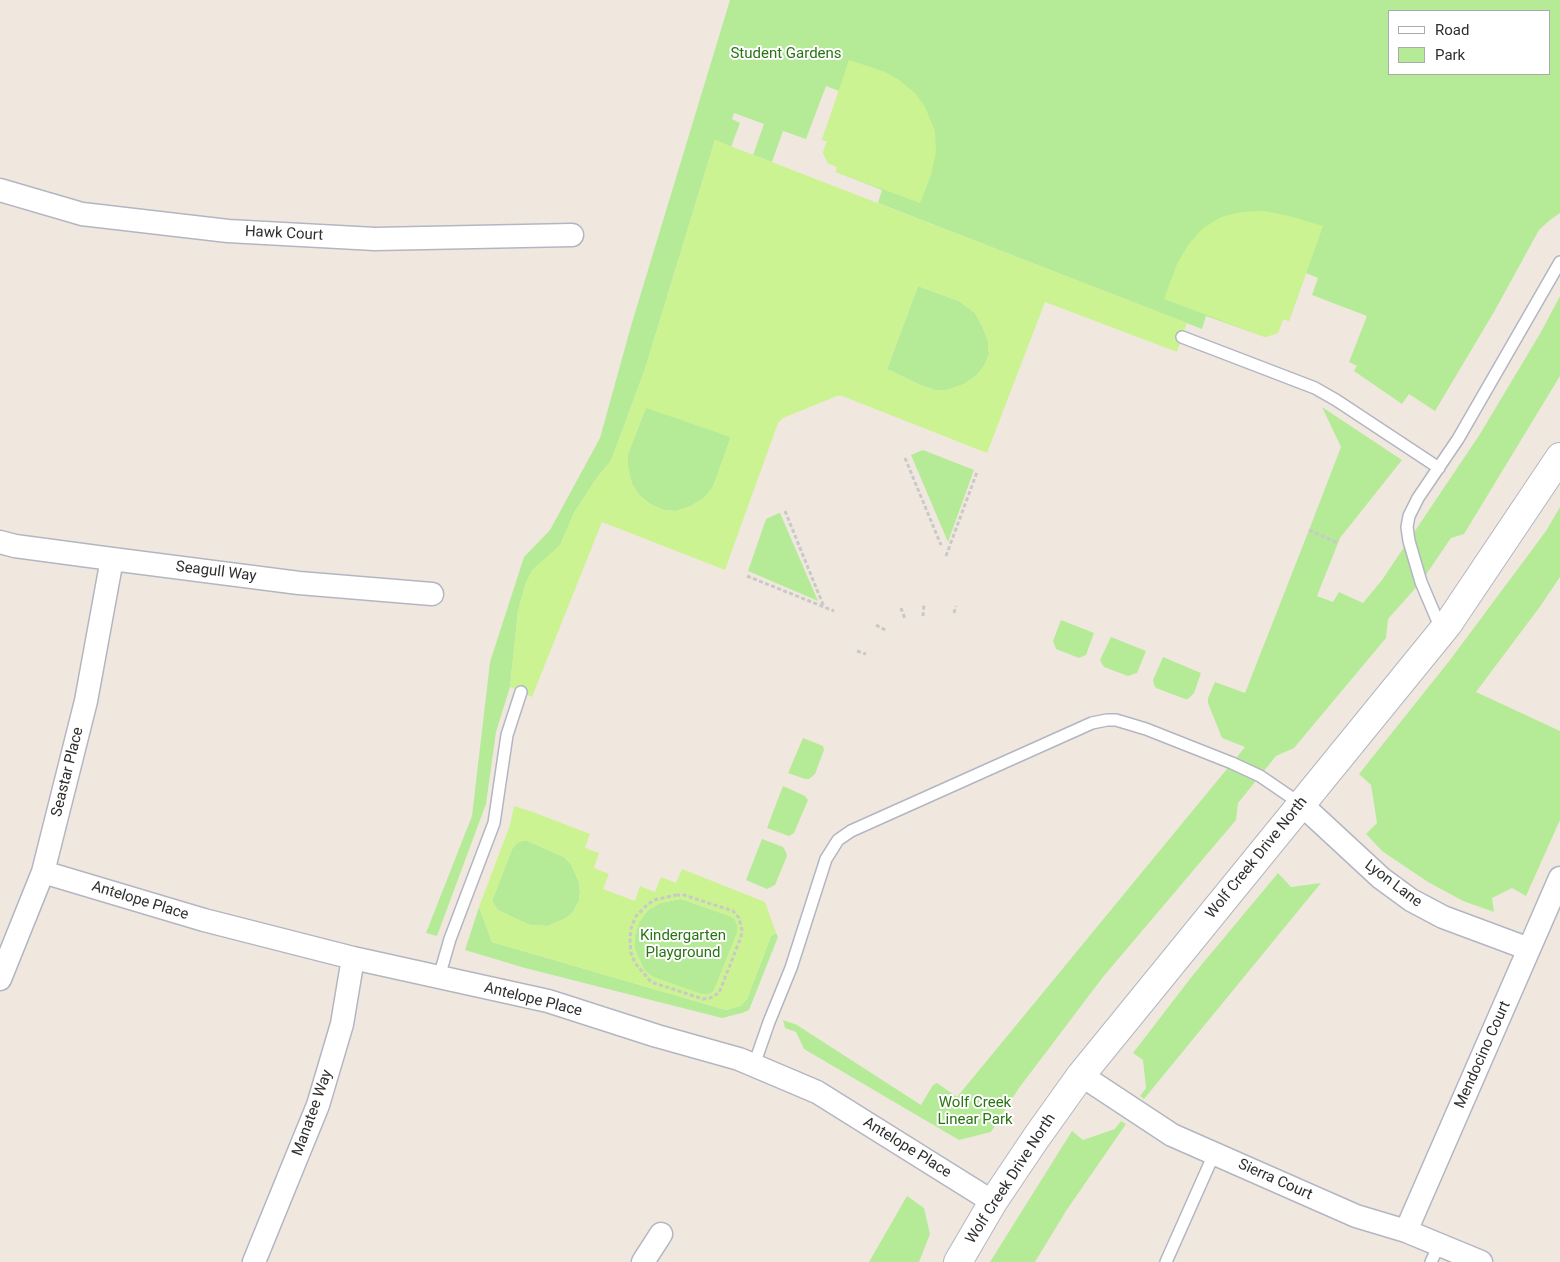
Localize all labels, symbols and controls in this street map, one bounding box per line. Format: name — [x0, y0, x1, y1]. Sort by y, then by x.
legend — [1388, 10, 1550, 75]
text: Road — [1435, 21, 1469, 39]
park label: Student Gardens — [730, 45, 842, 63]
text: Park — [1435, 46, 1465, 64]
street label: Hawk Court — [244, 223, 324, 245]
street label: Seagull Way — [175, 558, 257, 586]
street label: Seastar Place — [48, 725, 88, 819]
street label: Wolf Creek Drive North — [1202, 793, 1312, 923]
street label: Lyon Lane — [1361, 857, 1425, 911]
street label: Antelope Place — [89, 878, 191, 924]
park label: Kindergarten Playground — [640, 927, 726, 962]
street label: Antelope Place — [482, 979, 584, 1021]
street label: Mendocino Court — [1451, 999, 1515, 1111]
street label: Manatee Way — [289, 1067, 337, 1159]
park label: Wolf Creek Linear Park — [937, 1094, 1013, 1129]
street label: Wolf Creek Drive North — [962, 1111, 1060, 1247]
street label: Antelope Place — [860, 1114, 954, 1182]
street label: Sierra Court — [1235, 1156, 1315, 1204]

